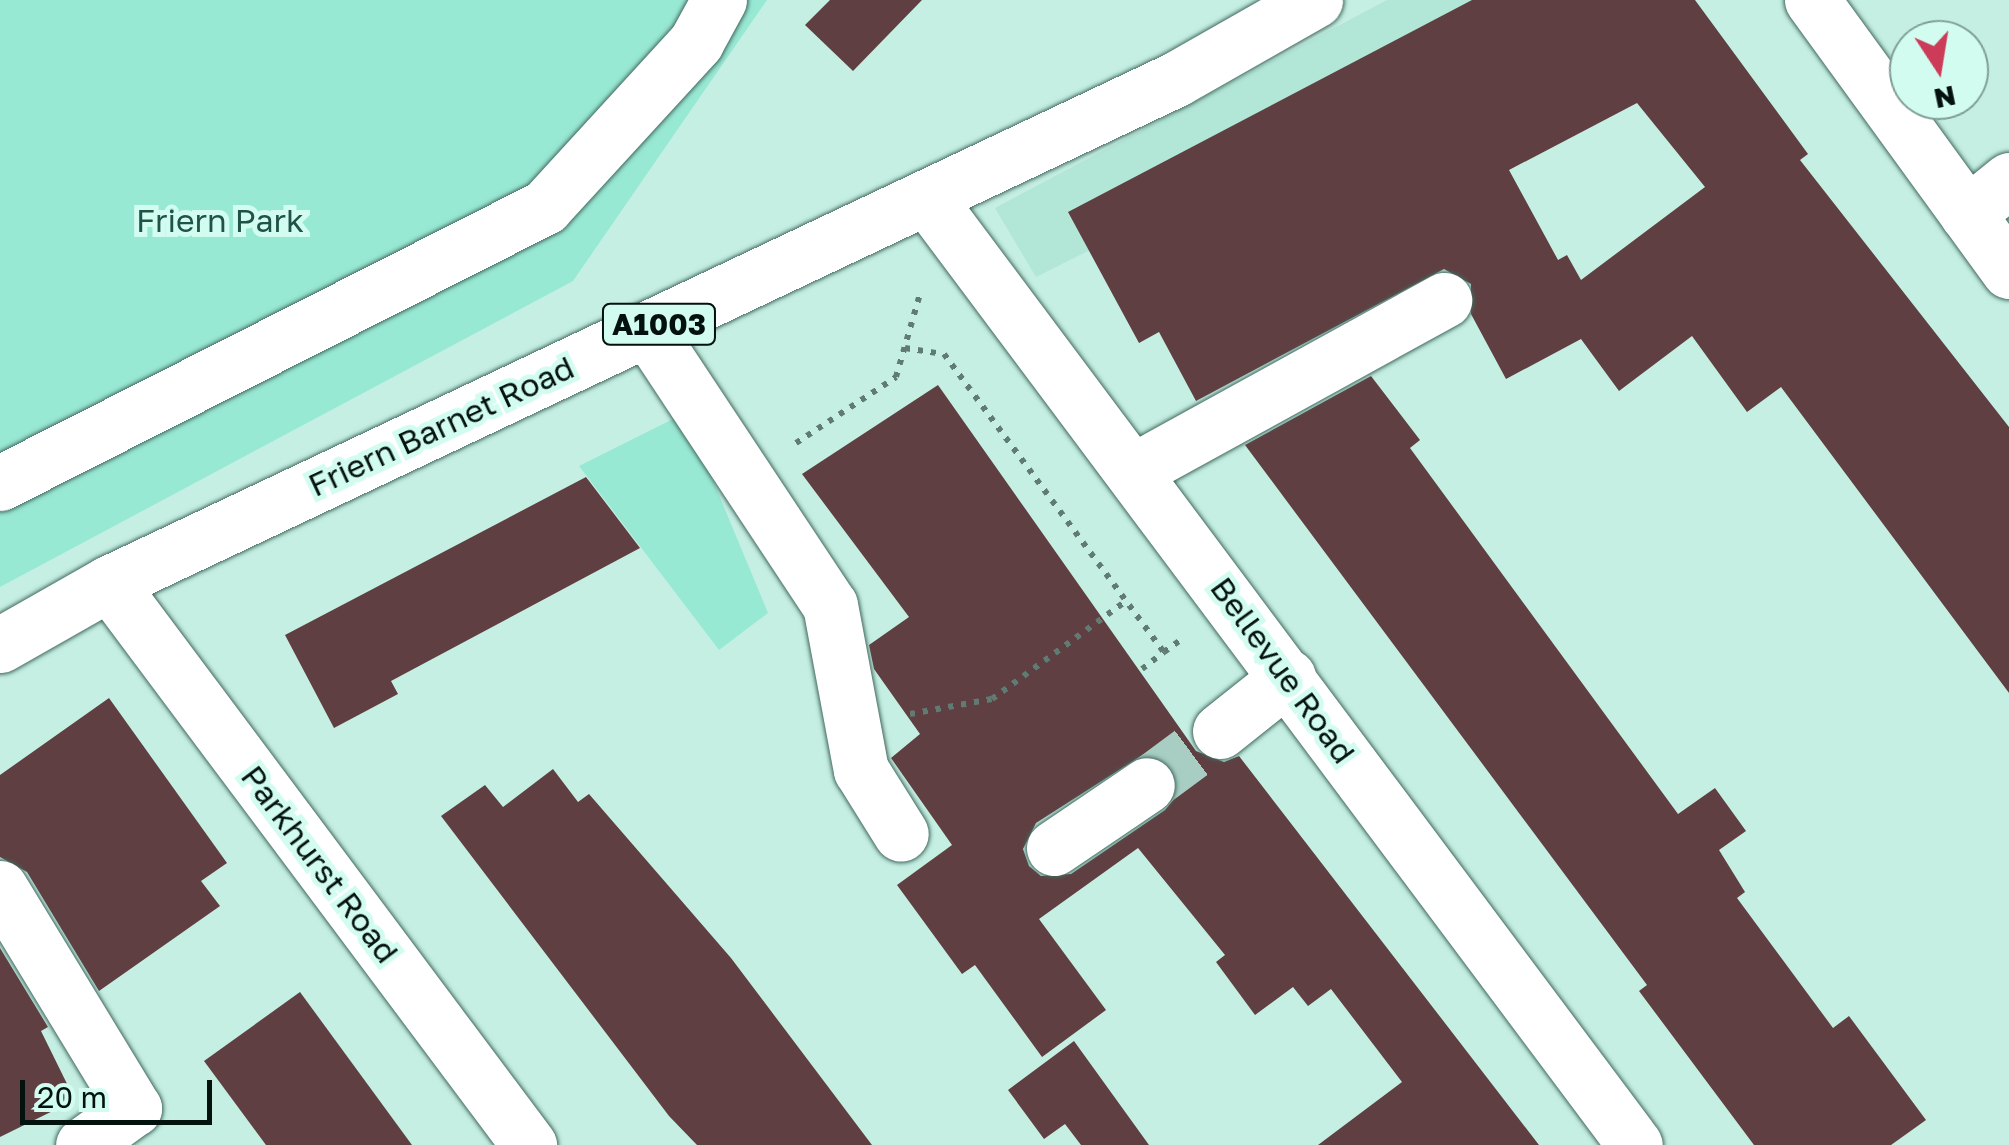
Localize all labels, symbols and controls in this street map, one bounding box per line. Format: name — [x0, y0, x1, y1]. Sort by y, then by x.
north arrow — [1889, 20, 1989, 120]
text: N — [1931, 80, 1959, 116]
park label: Friern Park — [136, 201, 304, 239]
road number: A1003 — [602, 299, 716, 349]
street label: Friern Barnet Road — [302, 348, 580, 504]
street label: Bellevue Road — [1203, 570, 1363, 770]
street label: Parkhurst Road — [233, 758, 407, 970]
scale bar — [25, 1060, 218, 1122]
text: 20 m — [37, 1079, 107, 1115]

